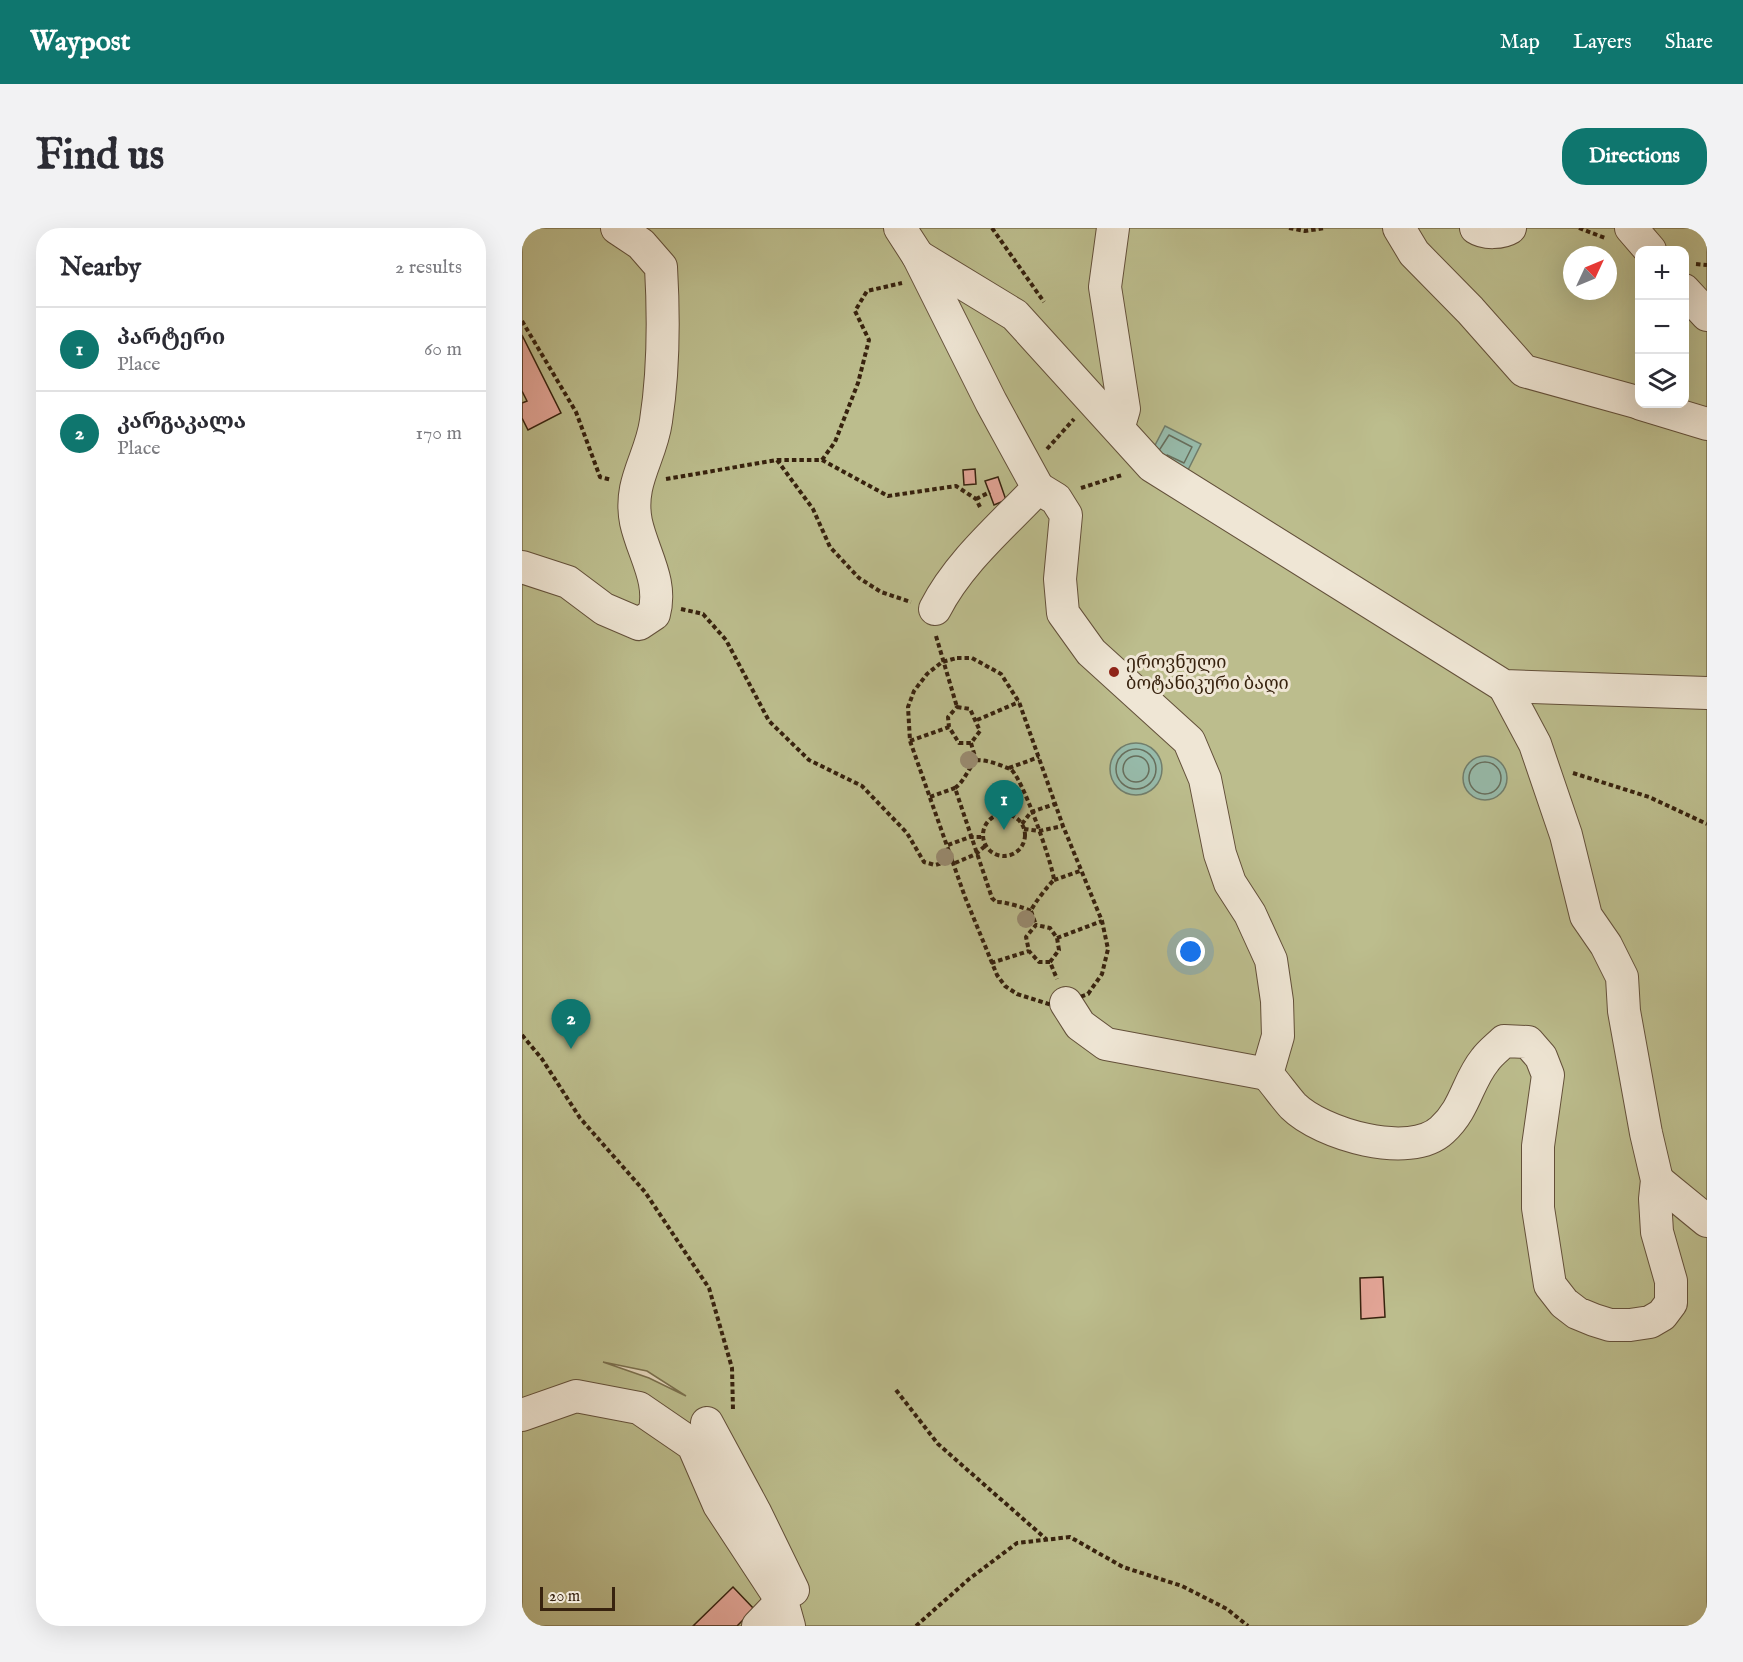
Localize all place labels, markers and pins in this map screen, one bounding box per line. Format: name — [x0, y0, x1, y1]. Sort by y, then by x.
place label: ეროვნული ბოტანიკური ბაღი — [1126, 652, 1289, 696]
marker: ეროვნული ბოტანიკური ბაღი — [1107, 665, 1121, 679]
pin: 1 — [984, 780, 1024, 830]
pin: 2 — [551, 1000, 590, 1049]

